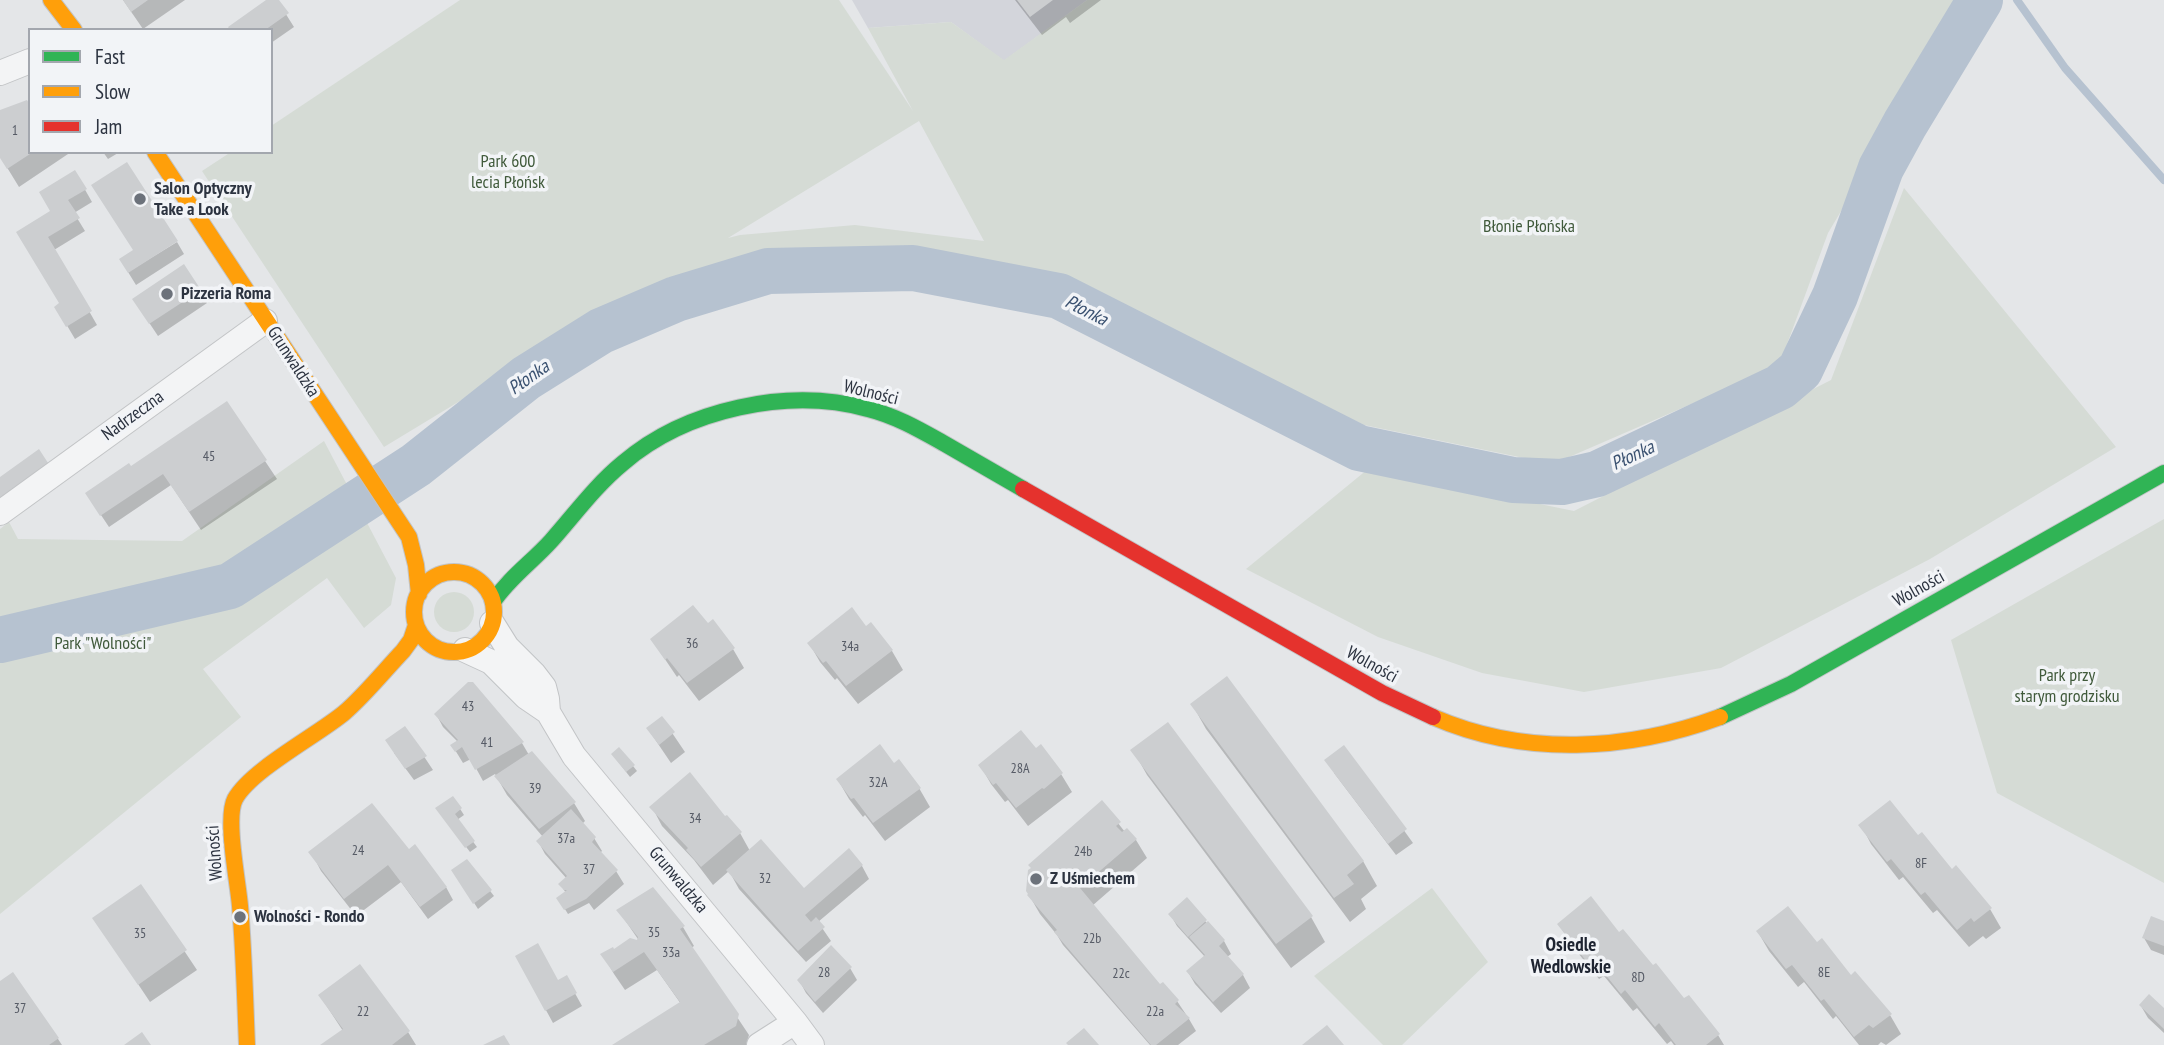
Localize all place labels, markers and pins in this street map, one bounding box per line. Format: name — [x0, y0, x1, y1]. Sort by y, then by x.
place label: Salon Optyczny Take a Look — [154, 178, 252, 220]
marker: Salon Optyczny Take a Look — [132, 191, 148, 207]
place label: Pizzeria Roma — [181, 283, 271, 305]
marker: Pizzeria Roma — [159, 286, 175, 302]
place label: Z Uśmiechem — [1050, 868, 1135, 890]
marker: Z Uśmiechem — [1028, 871, 1044, 887]
place label: Wolności - Rondo — [254, 906, 364, 928]
marker: Wolności - Rondo — [232, 909, 248, 925]

